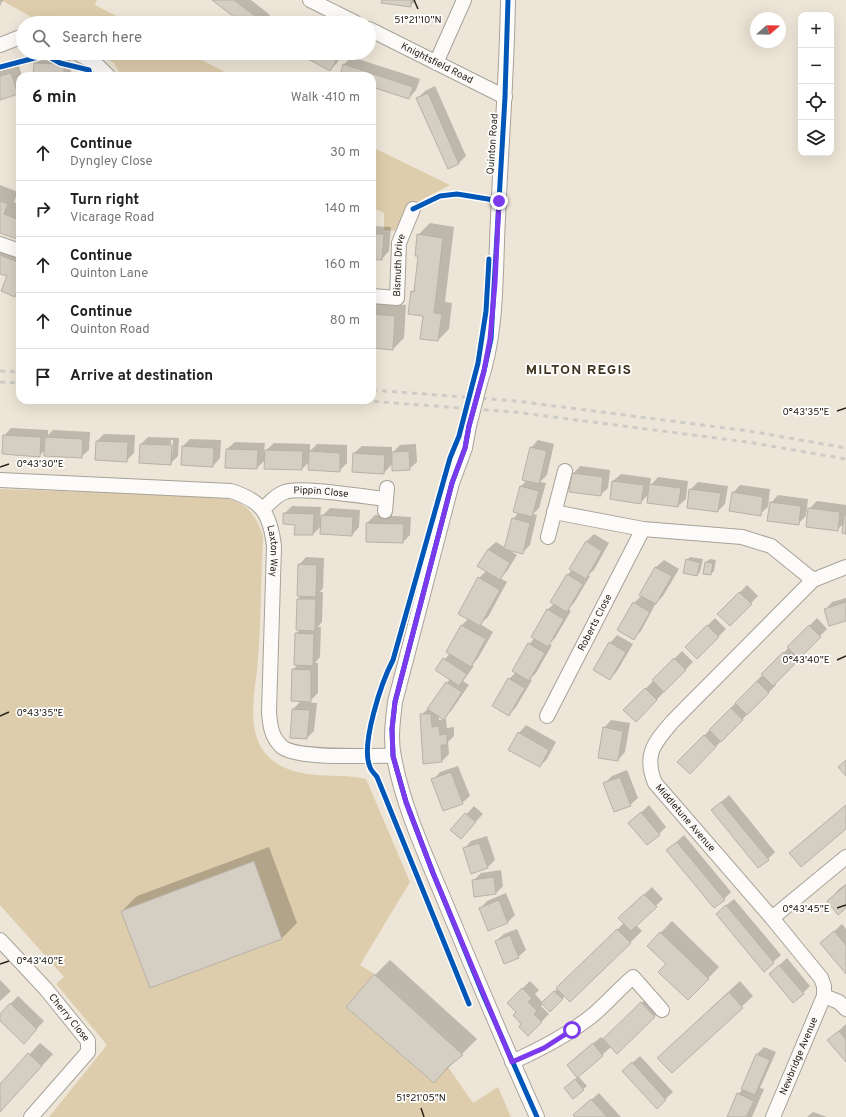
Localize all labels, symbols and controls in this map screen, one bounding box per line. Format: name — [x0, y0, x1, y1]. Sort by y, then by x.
north arrow — [750, 12, 786, 48]
map controls — [798, 12, 834, 156]
button: + — [798, 12, 834, 48]
text: 51°21'10"N — [394, 14, 442, 27]
search box — [16, 16, 376, 60]
icon: search — [30, 27, 52, 49]
text: Search here — [62, 29, 142, 48]
street label: Knightsfield Road — [399, 39, 475, 87]
button: − — [798, 48, 834, 84]
button: locate — [798, 84, 834, 120]
text: 6 min — [32, 87, 76, 109]
text: Walk · 410 m — [291, 90, 360, 106]
street label: Quinton Road — [484, 113, 502, 175]
button: layers — [798, 120, 834, 156]
text: Continue — [70, 135, 132, 154]
icon: ahead — [32, 142, 54, 164]
text: 30 m — [330, 145, 360, 161]
text: Dyngley Close — [70, 154, 153, 170]
text: Turn right — [70, 191, 139, 210]
route end — [490, 192, 508, 210]
icon: right — [32, 198, 54, 220]
text: 140 m — [325, 201, 360, 217]
text: Vicarage Road — [70, 210, 154, 226]
street label: Bismuth Drive — [391, 232, 409, 297]
text: Continue — [70, 247, 132, 266]
icon: ahead — [32, 254, 54, 276]
text: 160 m — [325, 257, 360, 273]
text: Quinton Lane — [70, 266, 148, 282]
text: Continue — [70, 303, 132, 322]
icon: ahead — [32, 310, 54, 332]
text: 80 m — [330, 313, 360, 329]
text: Quinton Road — [70, 322, 150, 338]
district label: MILTON REGIS — [526, 362, 632, 379]
icon: arrive — [32, 366, 54, 388]
text: Arrive at destination — [70, 367, 213, 386]
text: 0°43'35"E — [782, 406, 830, 419]
text: 0°43'30"E — [16, 458, 64, 471]
street label: Pippin Close — [293, 484, 349, 501]
street label: Laxton Way — [264, 524, 281, 577]
street label: Roberts Close — [575, 592, 615, 653]
text: 0°43'40"E — [782, 654, 830, 667]
text: 0°43'35"E — [16, 707, 64, 720]
street label: Middletune Avenue — [652, 781, 718, 854]
text: 0°43'45"E — [782, 903, 830, 916]
text: 0°43'40"E — [16, 955, 64, 968]
street label: Cherry Close — [46, 991, 92, 1044]
street label: Newbridge Avenue — [776, 1015, 821, 1097]
route start — [563, 1021, 581, 1039]
text: 51°21'05"N — [396, 1092, 446, 1105]

